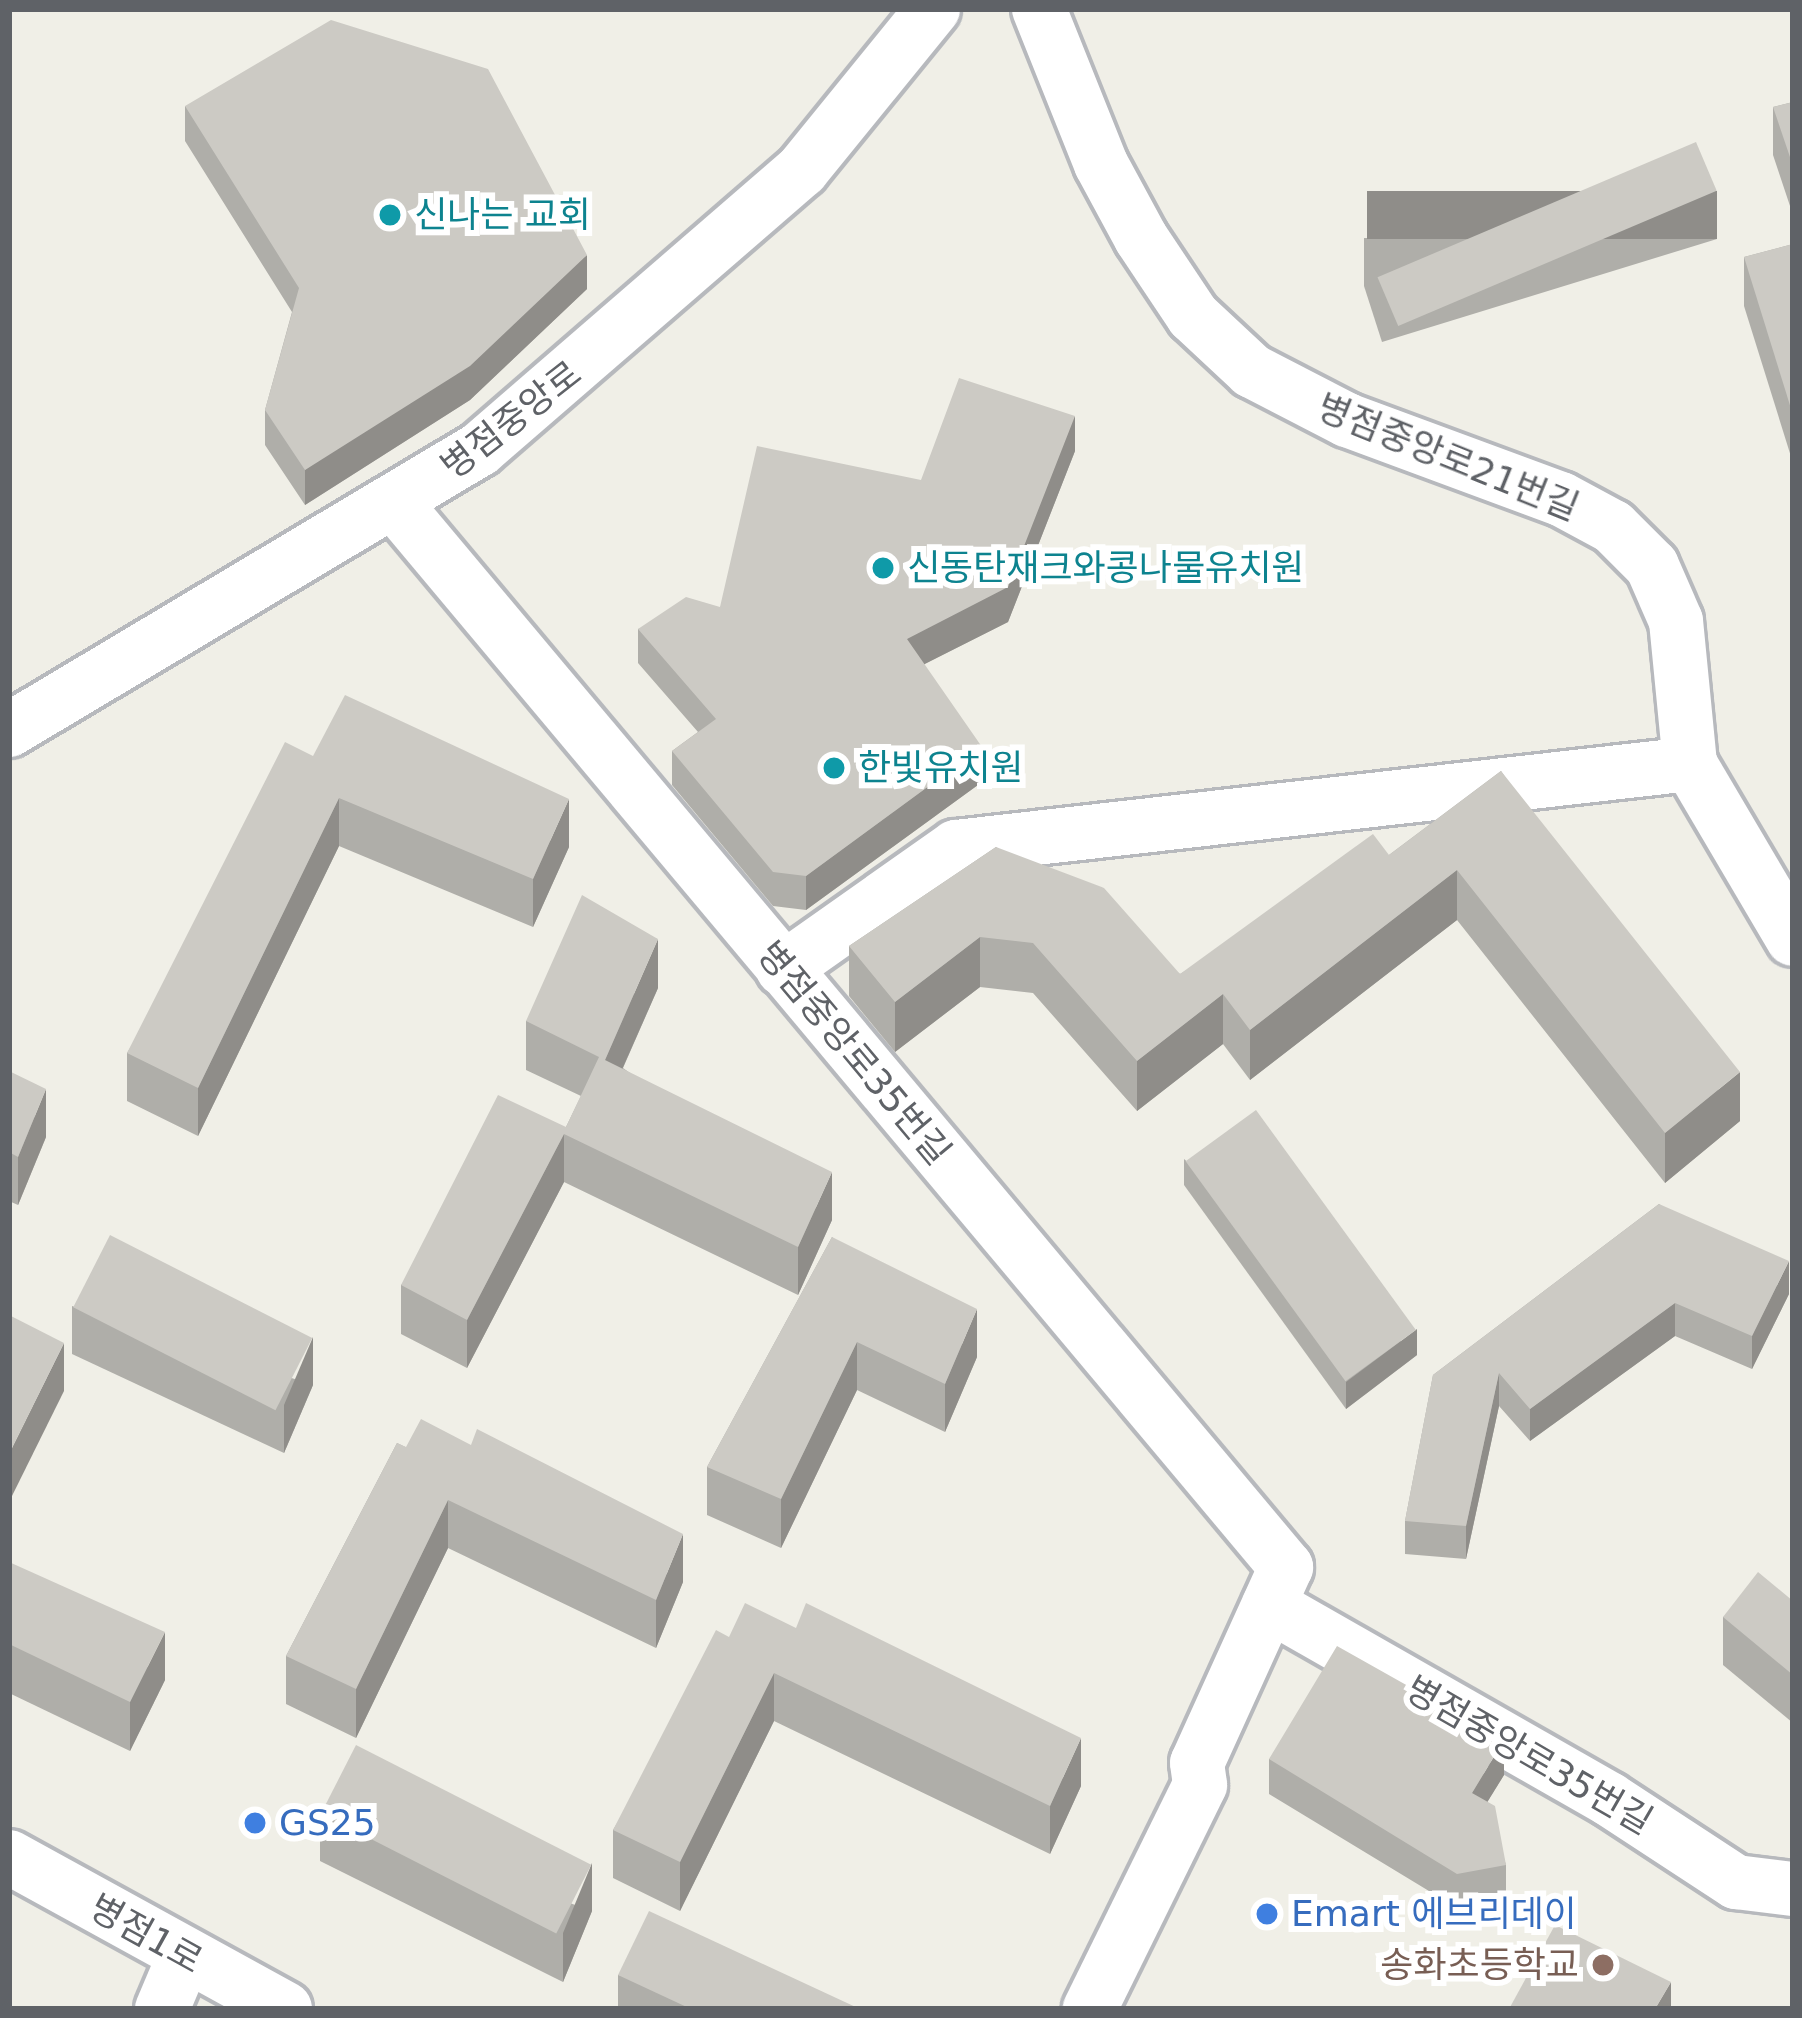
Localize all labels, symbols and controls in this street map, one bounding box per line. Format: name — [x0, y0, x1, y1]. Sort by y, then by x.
place label: 신나는 교회 — [414, 193, 591, 237]
marker: 신나는 교회 — [377, 202, 403, 228]
street label: 병점중앙로 — [432, 352, 590, 488]
street label: 병점중앙로21번길 — [1311, 385, 1585, 529]
place label: 신동탄재크와콩나물유치원 — [907, 546, 1304, 590]
marker: 신동탄재크와콩나물유치원 — [870, 555, 896, 581]
place label: 한빛유치원 — [858, 746, 1024, 790]
marker: 한빛유치원 — [821, 755, 847, 781]
street label: 병점중앙로35번길 — [748, 933, 960, 1173]
street label: 병점중앙로35번길 — [1398, 1667, 1660, 1843]
place label: GS25 — [279, 1801, 376, 1845]
marker: GS25 — [242, 1810, 268, 1836]
street label: 병점1로 — [82, 1885, 210, 1983]
place label: Emart 에브리데이 — [1291, 1892, 1577, 1936]
marker: Emart 에브리데이 — [1254, 1901, 1280, 1927]
place label: 송화초등학교 — [1380, 1943, 1579, 1987]
marker: 송화초등학교 — [1590, 1952, 1616, 1978]

